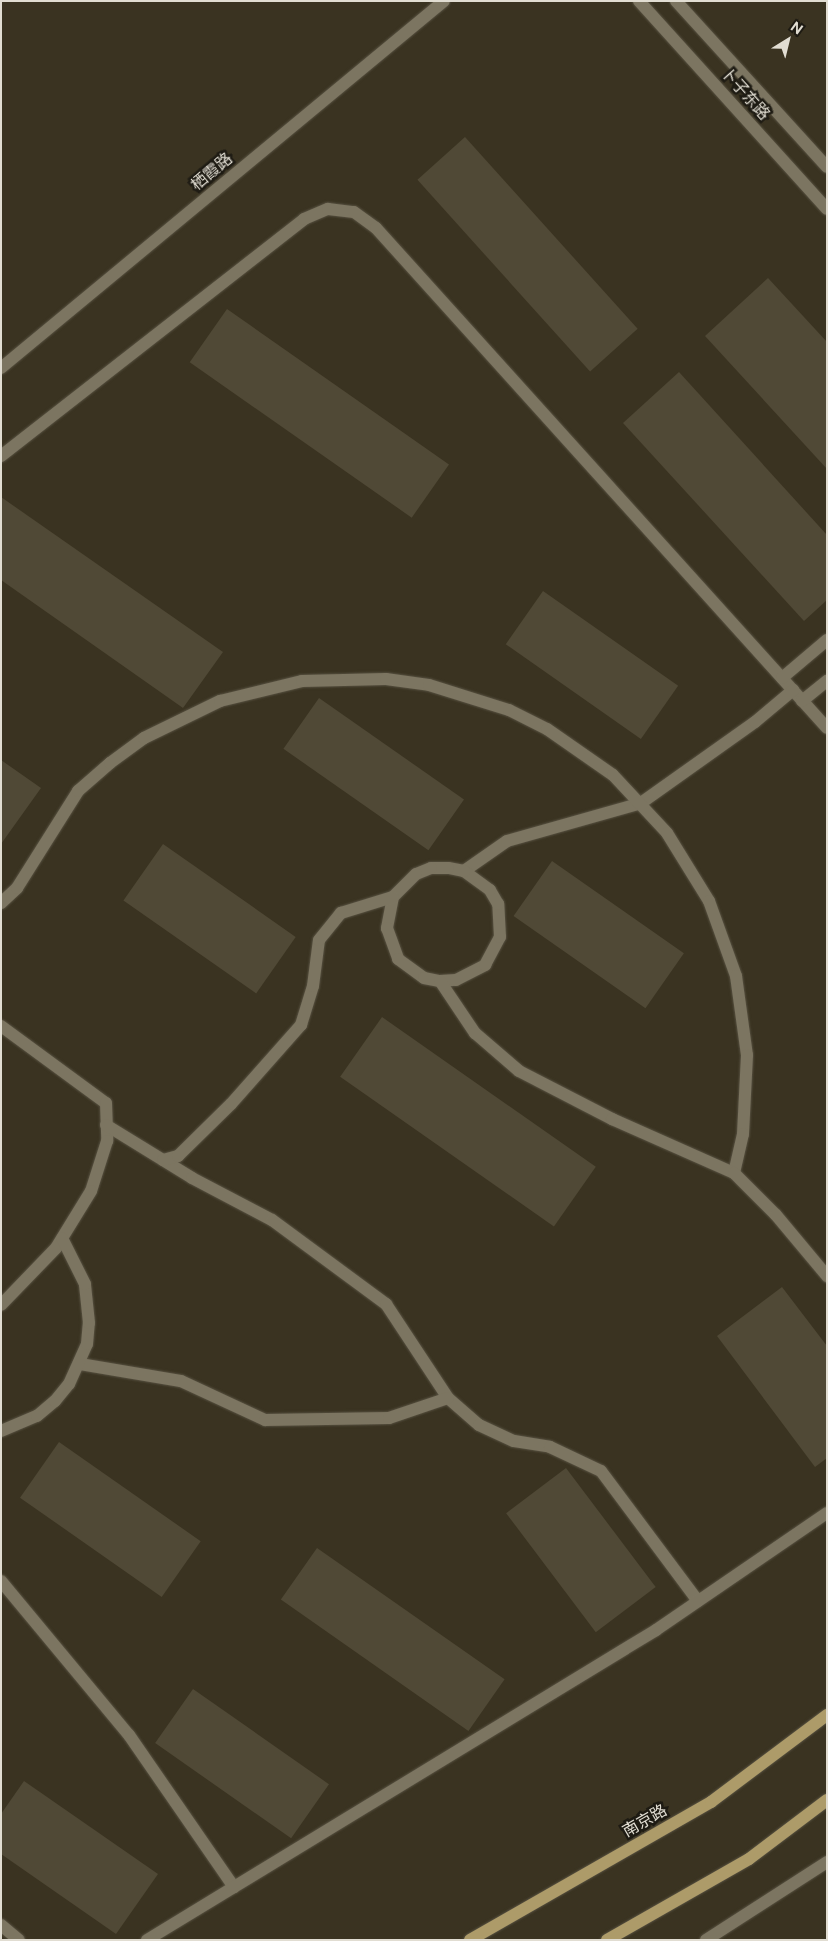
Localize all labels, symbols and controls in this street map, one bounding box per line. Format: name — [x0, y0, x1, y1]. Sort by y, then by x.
north arrow — [763, 15, 813, 65]
text: N — [788, 18, 806, 38]
street label: 卜子东路 — [716, 64, 774, 124]
street label: 栖霞路 — [187, 149, 237, 195]
street label: 南京路 — [619, 1801, 671, 1841]

